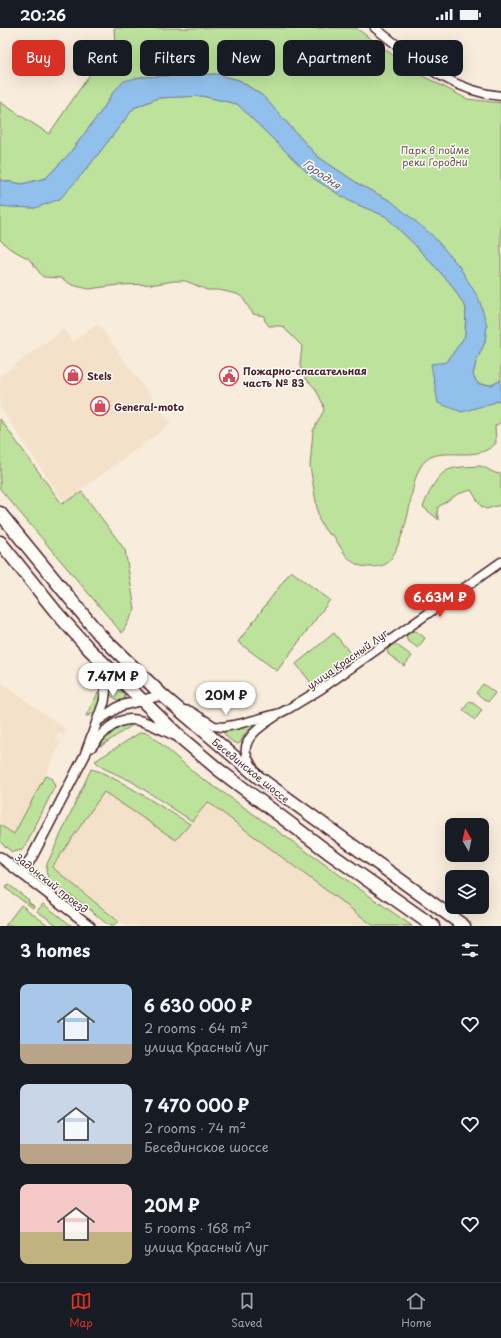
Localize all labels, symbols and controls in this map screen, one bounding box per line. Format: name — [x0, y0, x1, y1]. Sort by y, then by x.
text: 20:26 — [20, 3, 66, 26]
chip: Buy — [12, 40, 65, 76]
chip: Rent — [73, 40, 132, 76]
chip: Filters — [140, 40, 209, 76]
chip: New — [217, 40, 275, 76]
chip: Apartment — [283, 40, 385, 76]
chip: House — [393, 40, 463, 76]
park label: Парк в пойме реки Городни — [401, 142, 470, 169]
water label: Городня — [300, 155, 345, 194]
place label: Пожарно-спасательная часть № 83 — [243, 363, 367, 390]
shop icon: Stels — [62, 364, 84, 386]
public building icon: Пожарно-спасательная часть № 83 — [218, 365, 240, 387]
place label: Stels — [87, 368, 112, 383]
shop icon: General-moto — [89, 395, 111, 417]
place label: General-moto — [114, 399, 184, 414]
pin: 6.63M ₽ — [403, 584, 477, 618]
text: 6.63M ₽ — [413, 587, 467, 606]
street label: улица Красный Луг — [304, 625, 391, 693]
pin: 7.47M ₽ — [76, 663, 150, 697]
text: 7.47M ₽ — [87, 666, 139, 685]
pin: 20M ₽ — [198, 682, 254, 716]
text: 20M ₽ — [205, 685, 247, 704]
street label: Бесединское шоссе — [209, 734, 293, 806]
north arrow — [445, 818, 489, 862]
map controls — [445, 818, 489, 914]
street label: Задонский проезд — [12, 850, 92, 916]
button: layers — [445, 870, 489, 914]
text: 3 homes — [20, 937, 90, 963]
icon: filters — [459, 939, 481, 961]
text: 6 630 000 ₽ — [144, 992, 252, 1018]
icon: home — [52, 1000, 100, 1048]
icon: heart — [459, 1013, 481, 1035]
text: 2 rooms · 64 m² — [144, 1018, 248, 1037]
text: улица Красный Луг — [144, 1037, 268, 1056]
text: 7 470 000 ₽ — [144, 1092, 249, 1118]
icon: home — [52, 1100, 100, 1148]
icon: heart — [459, 1113, 481, 1135]
text: 2 rooms · 74 m² — [144, 1118, 246, 1137]
text: Бесединское шоссе — [144, 1137, 269, 1156]
text: 20M ₽ — [144, 1192, 200, 1218]
icon: home — [52, 1200, 100, 1248]
icon: heart — [459, 1213, 481, 1235]
text: 5 rooms · 168 m² — [144, 1218, 251, 1237]
text: улица Красный Луг — [144, 1237, 268, 1256]
tab: Map — [69, 1290, 93, 1331]
tab: Saved — [231, 1290, 263, 1331]
tab: Home — [401, 1290, 432, 1331]

